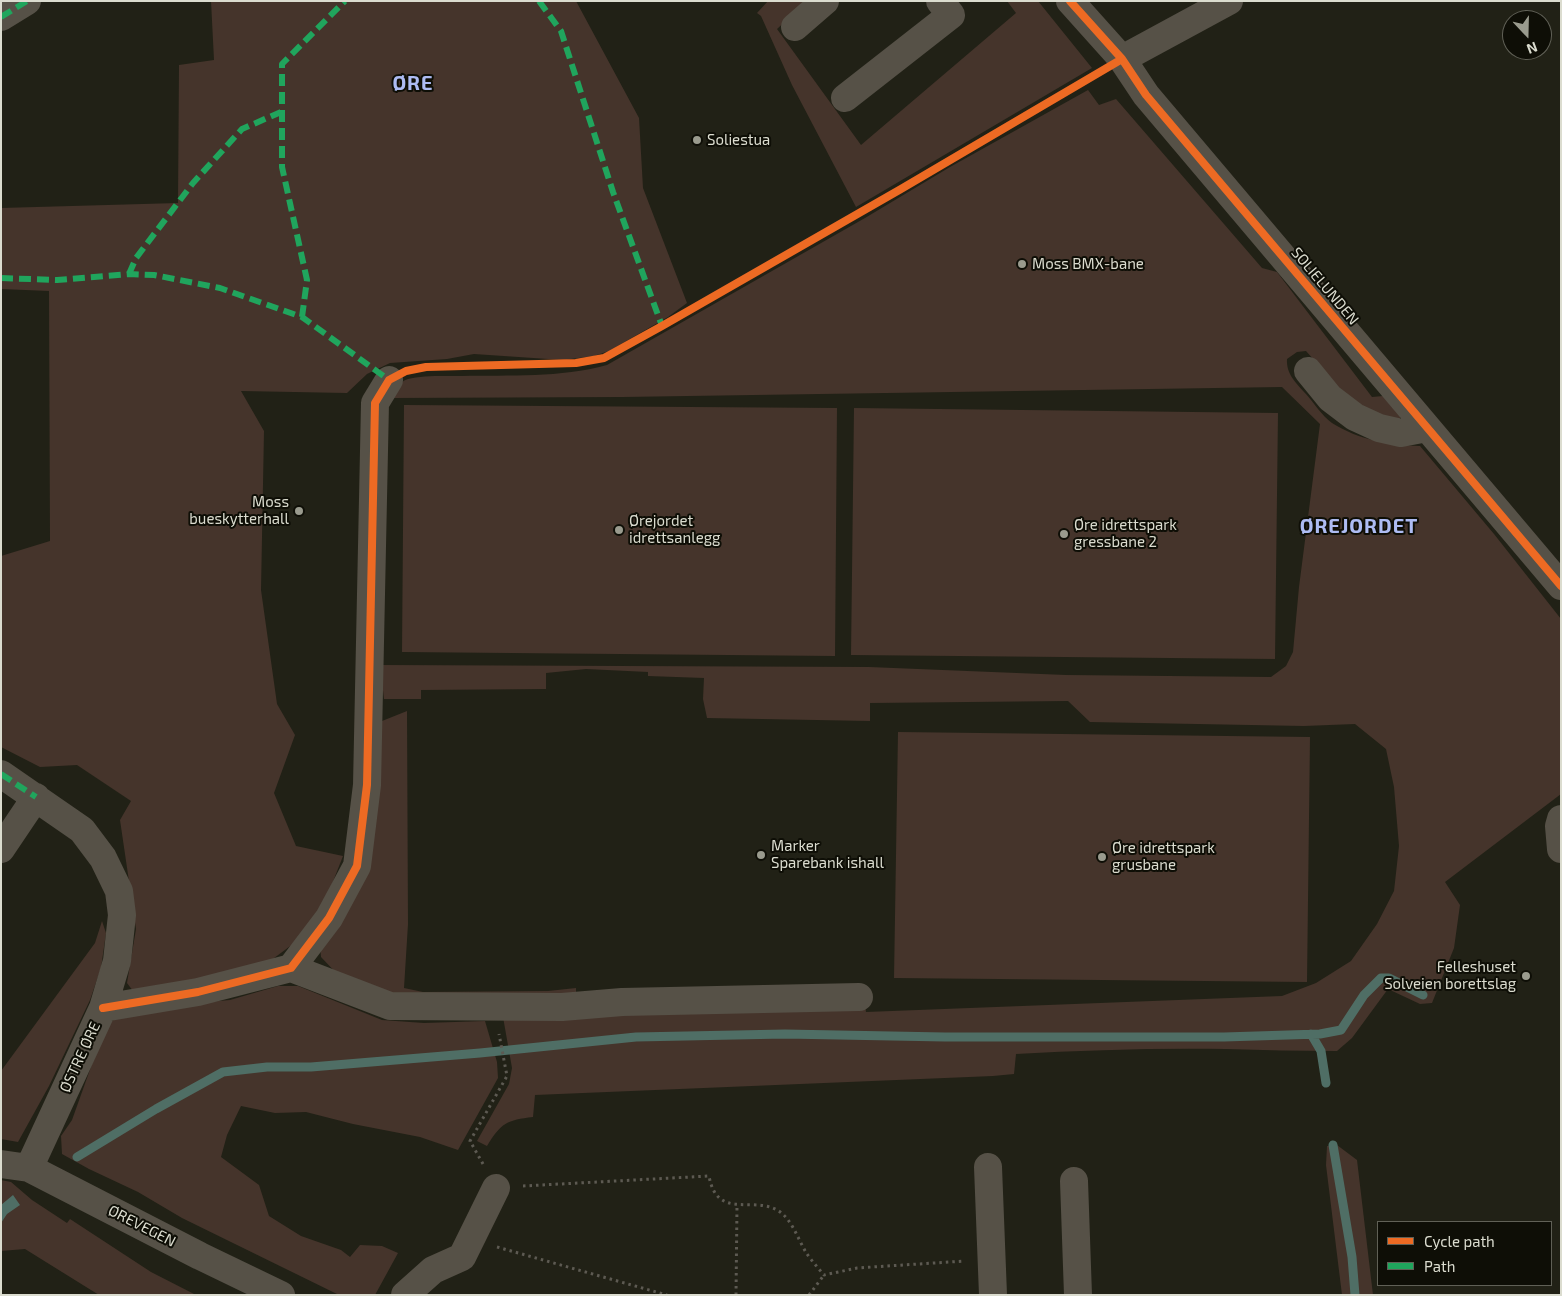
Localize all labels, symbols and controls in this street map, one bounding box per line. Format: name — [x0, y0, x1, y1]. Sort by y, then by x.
north arrow — [1502, 10, 1552, 60]
text: N — [1524, 39, 1540, 58]
district label: ØRE — [392, 71, 434, 95]
place label: Soliestua — [707, 131, 770, 149]
marker: Soliestua — [691, 134, 703, 146]
street label: SOLIELUNDEN — [1287, 244, 1363, 328]
place label: Moss BMX-bane — [1032, 255, 1144, 273]
marker: Moss BMX-bane — [1016, 258, 1028, 270]
place label: Moss bueskytterhall — [189, 493, 289, 528]
marker: Moss bueskytterhall — [293, 505, 305, 517]
place label: Ørejordet idrettsanlegg — [629, 512, 720, 547]
district label: ØREJORDET — [1299, 514, 1419, 538]
place label: Øre idrettspark gressbane 2 — [1074, 516, 1177, 551]
marker: Ørejordet idrettsanlegg — [613, 524, 625, 536]
marker: Øre idrettspark gressbane 2 — [1058, 528, 1070, 540]
place label: Marker Sparebank ishall — [771, 837, 884, 872]
place label: Øre idrettspark grusbane — [1112, 839, 1215, 874]
marker: Marker Sparebank ishall — [755, 849, 767, 861]
marker: Øre idrettspark grusbane — [1096, 851, 1108, 863]
place label: Felleshuset Solveien borettslag — [1384, 958, 1516, 993]
marker: Felleshuset Solveien borettslag — [1520, 970, 1532, 982]
street label: ØSTRE ØRE — [56, 1019, 104, 1095]
street label: ØREVEGEN — [105, 1201, 179, 1251]
legend — [1377, 1221, 1552, 1286]
text: Cycle path — [1424, 1232, 1495, 1250]
text: Path — [1424, 1257, 1455, 1275]

